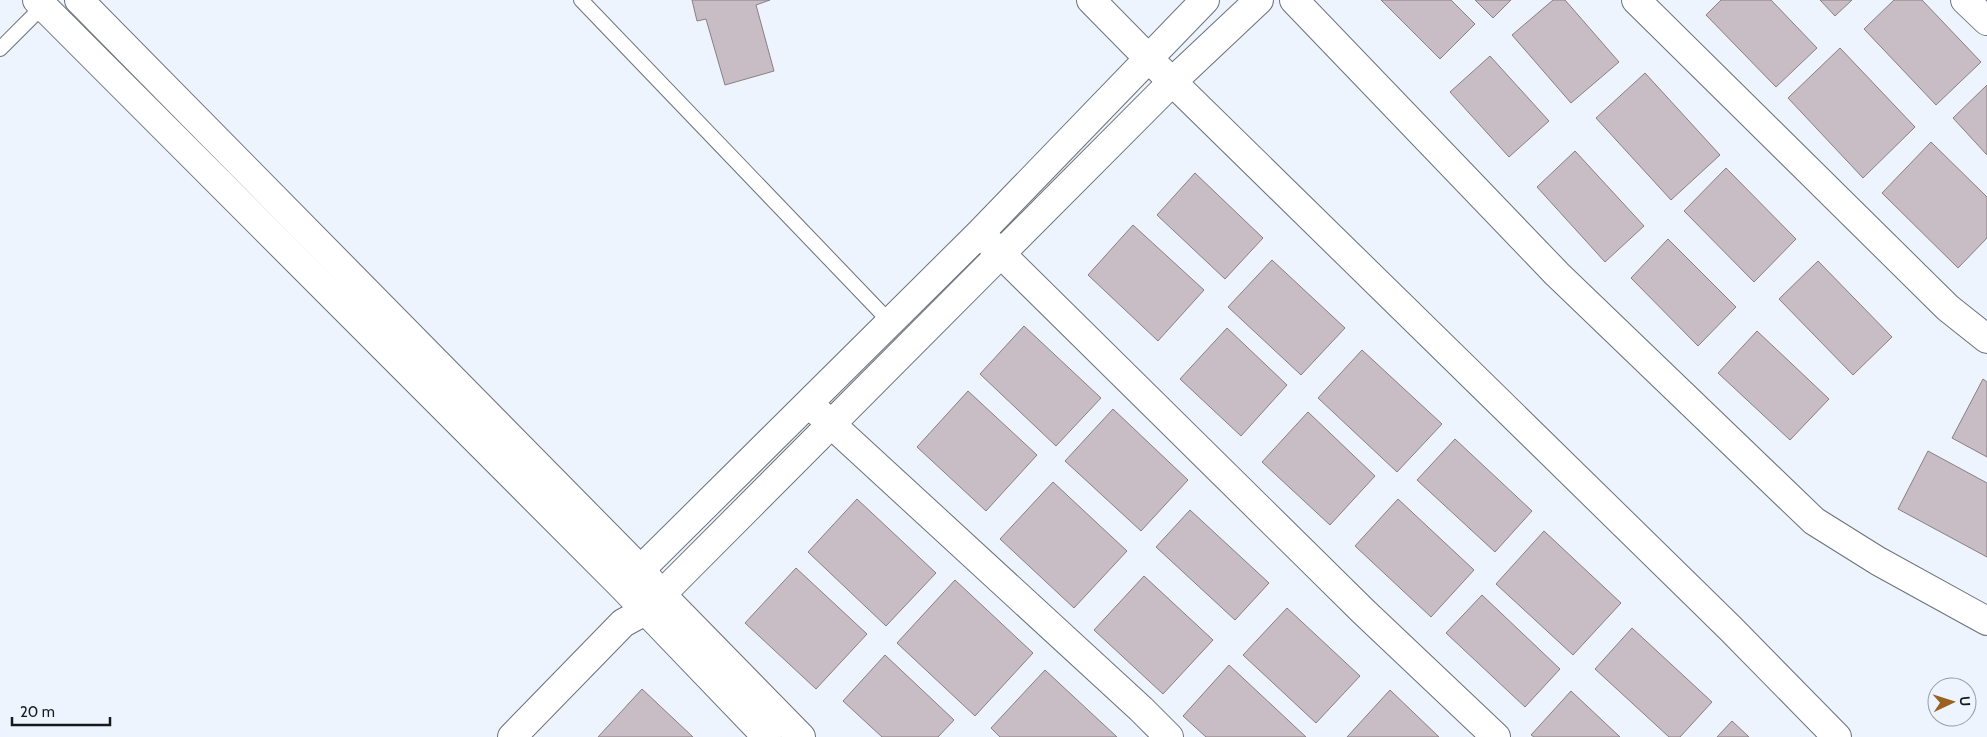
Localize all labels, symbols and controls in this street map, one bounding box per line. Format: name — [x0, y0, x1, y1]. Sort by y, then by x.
north arrow — [1927, 677, 1977, 727]
scale bar — [12, 694, 110, 726]
text: U — [1956, 695, 1974, 707]
text: 20 m — [20, 703, 55, 721]

